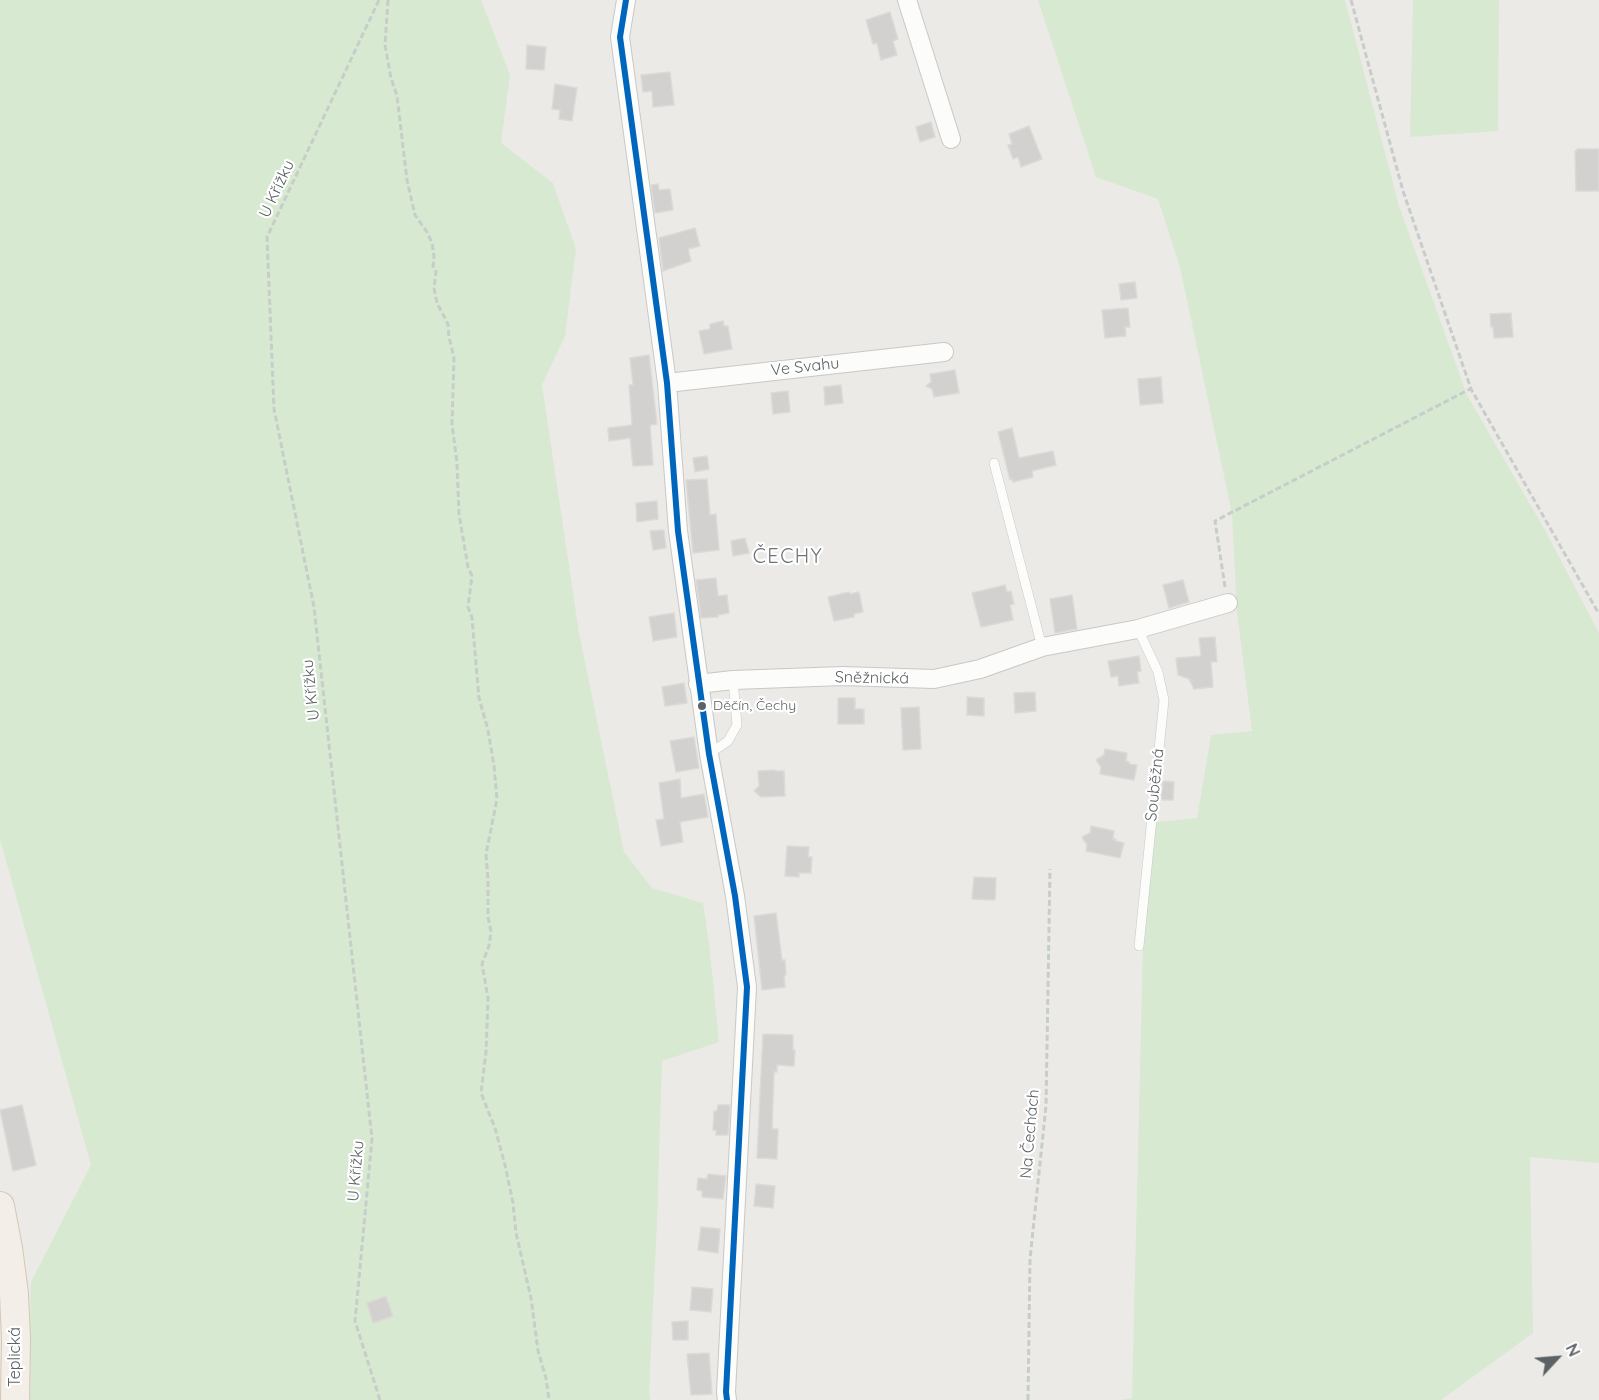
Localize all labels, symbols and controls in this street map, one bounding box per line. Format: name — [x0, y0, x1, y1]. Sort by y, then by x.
street label: U Křížku — [255, 157, 299, 221]
street label: Ve Svahu — [770, 354, 840, 380]
district label: ČECHY — [753, 545, 823, 569]
street label: U Křížku — [298, 658, 324, 722]
street label: Sněžnická — [835, 668, 909, 688]
place label: Děčín, Čechy — [713, 698, 796, 714]
marker: Děčín, Čechy — [696, 700, 708, 712]
street label: Souběžná — [1142, 748, 1168, 822]
street label: Na Čechách — [1017, 1089, 1043, 1179]
street label: U Křížku — [344, 1140, 368, 1202]
street label: Teplická — [5, 1327, 25, 1387]
north arrow — [1527, 1328, 1587, 1388]
text: N — [1562, 1340, 1585, 1360]

